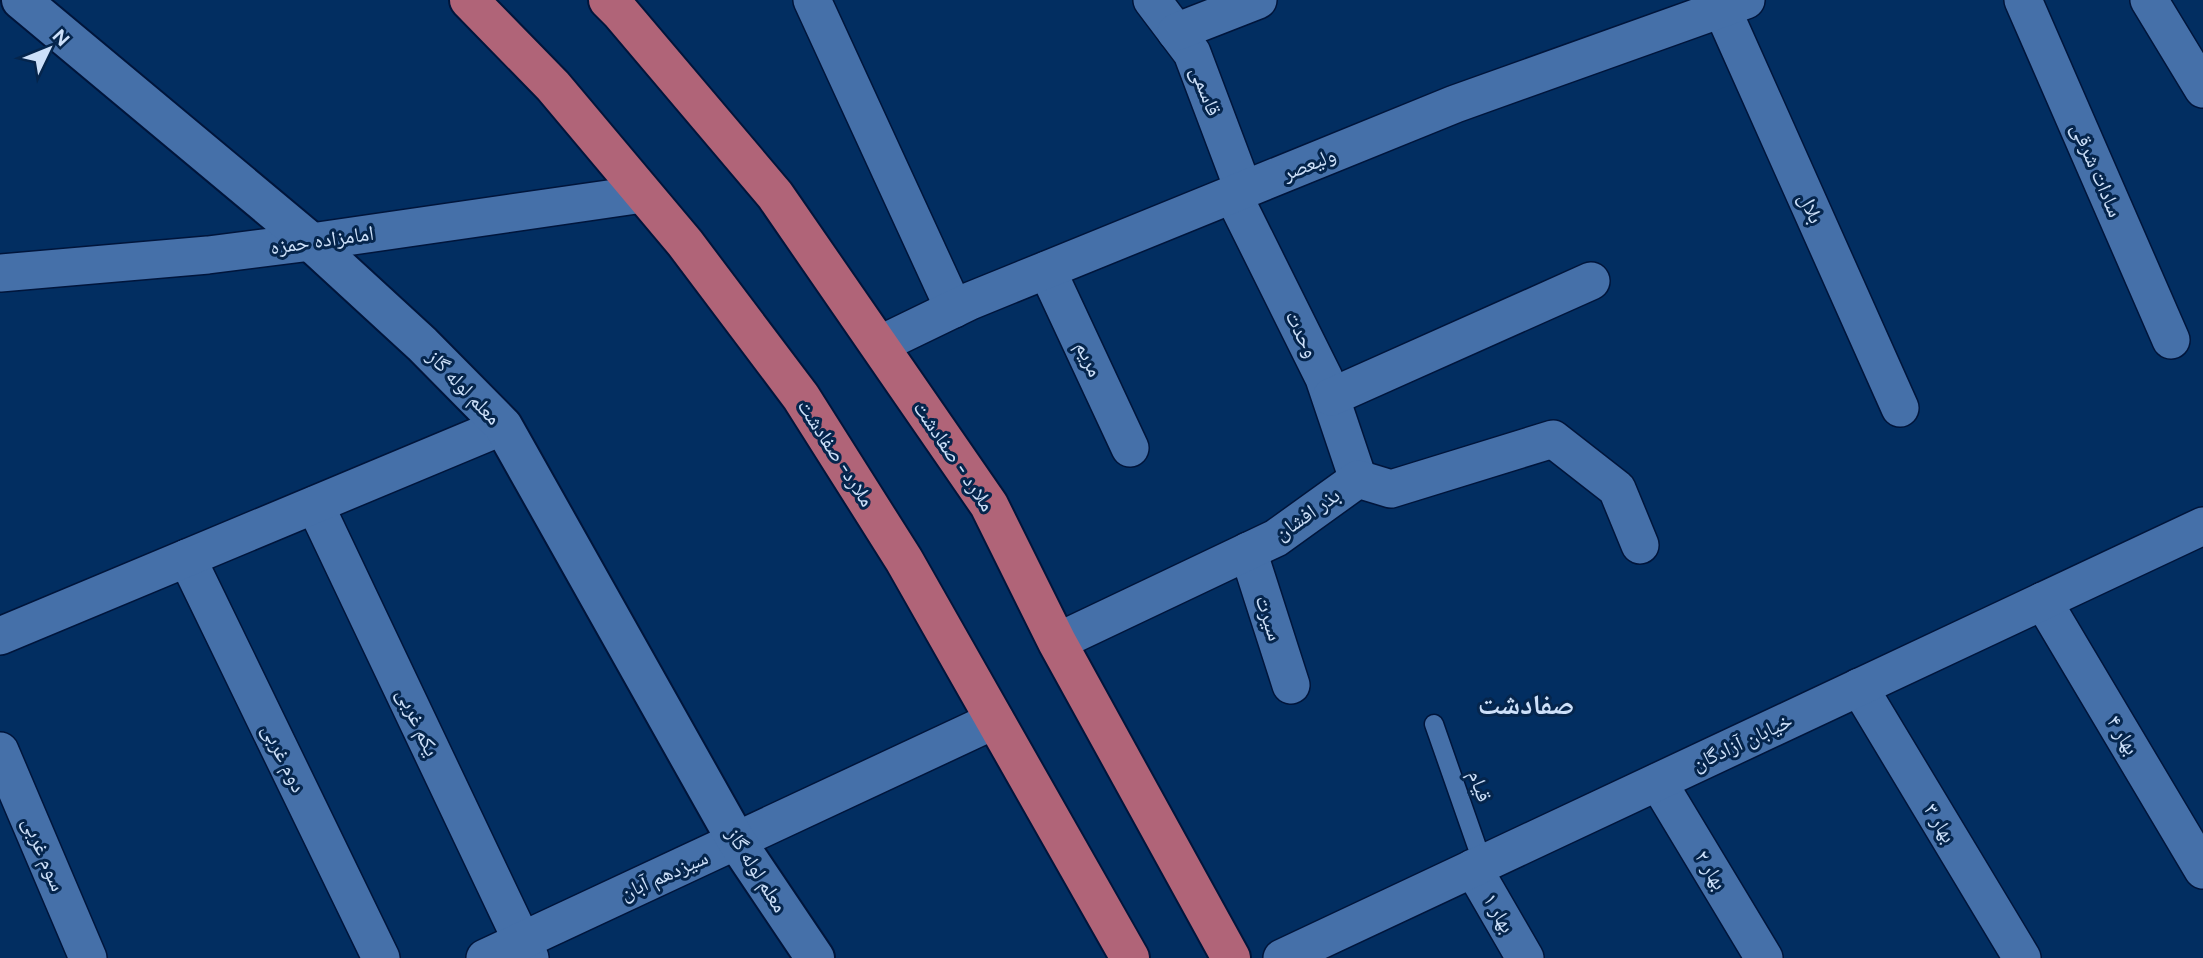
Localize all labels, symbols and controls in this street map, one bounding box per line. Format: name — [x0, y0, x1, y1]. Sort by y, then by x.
north arrow — [14, 14, 84, 84]
text: N — [48, 25, 74, 51]
street label: قاسمی — [1185, 63, 1227, 119]
street label: سادات شرقی — [2066, 119, 2128, 221]
street label: ولیعصر — [1278, 142, 1339, 186]
street label: بلال — [1794, 189, 1829, 227]
street label: امامزاده حمزه — [268, 220, 375, 259]
street label: وحدت — [1280, 306, 1325, 361]
street label: مریم — [1069, 337, 1108, 381]
street label: معلم لوله گاز — [420, 343, 506, 431]
street label: ملارد- صفادشت — [793, 394, 880, 511]
street label: ملارد - صفادشت — [908, 396, 1001, 516]
street label: بذر افشان — [1269, 482, 1344, 545]
street label: سیرت — [1250, 592, 1288, 644]
street label: یکم غربی — [390, 684, 445, 761]
district label: صفادشت — [1478, 687, 1574, 721]
street label: خیابان آزادگان — [1688, 707, 1796, 776]
street label: بهار ۴ — [2102, 710, 2145, 759]
street label: دوم غربی — [255, 719, 312, 797]
street label: قیام — [1461, 767, 1498, 806]
street label: بهار ۳ — [1919, 798, 1962, 847]
street label: سوم غربی — [16, 813, 71, 896]
street label: معلم لوله گاز — [719, 822, 793, 918]
street label: سیزدهم آبان — [616, 844, 713, 907]
street label: بهار ۲ — [1690, 845, 1733, 894]
street label: بهار ۱ — [1478, 888, 1521, 937]

